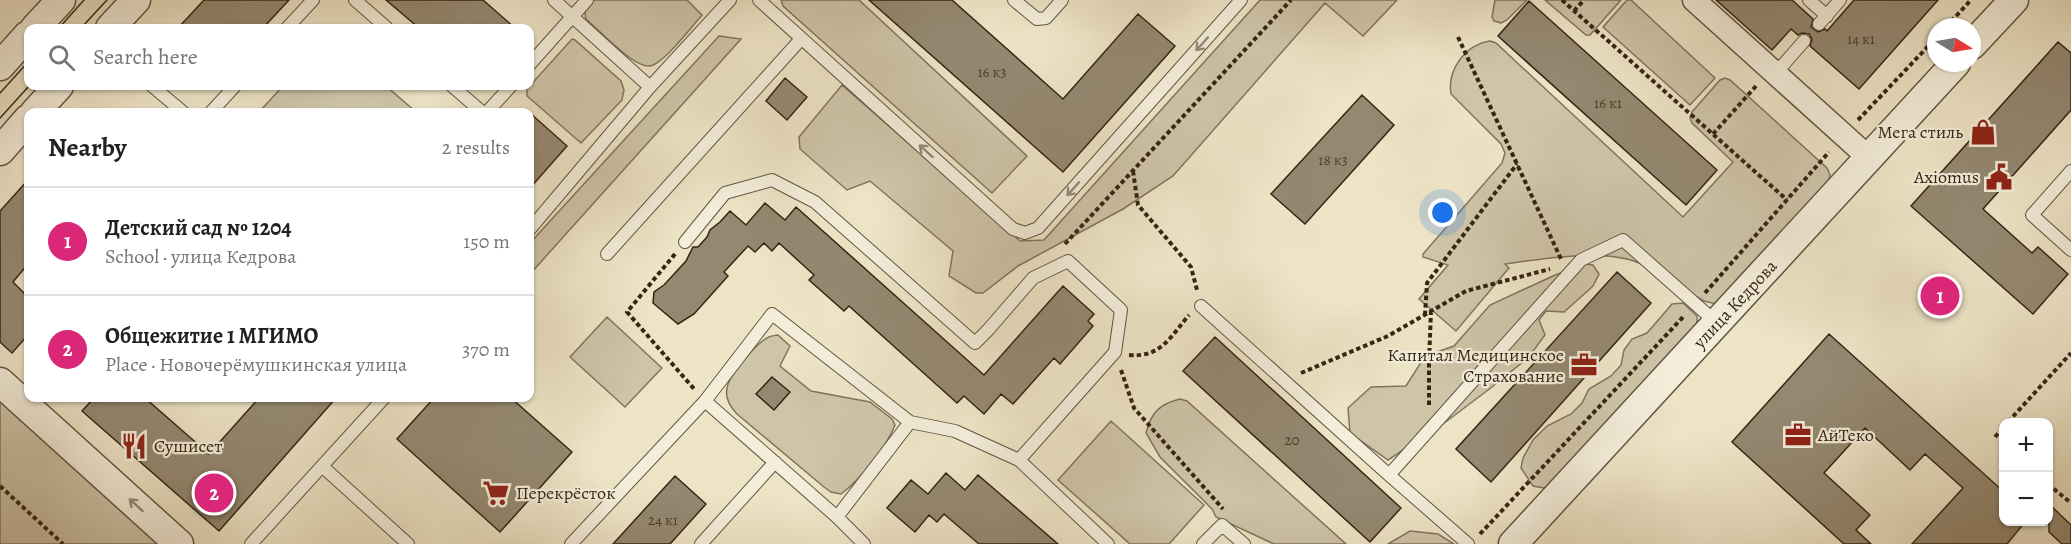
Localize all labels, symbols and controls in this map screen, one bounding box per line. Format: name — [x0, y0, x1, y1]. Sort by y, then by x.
north arrow — [1927, 18, 1981, 72]
search box — [24, 24, 534, 90]
house number: 14 к1 — [1847, 29, 1875, 49]
one-way arrow — [1195, 36, 1209, 51]
icon: search — [45, 41, 78, 74]
text: Search here — [93, 42, 198, 72]
house number: 16 к3 — [977, 62, 1007, 82]
house number: 16 к1 — [1594, 93, 1622, 113]
shop icon: Мега стиль — [1968, 117, 1998, 147]
place label: Мега стиль — [1877, 120, 1963, 144]
text: Nearby — [48, 130, 127, 165]
text: 2 results — [442, 134, 510, 161]
one-way arrow — [919, 144, 934, 158]
house number: 18 к3 — [1318, 150, 1348, 170]
public building icon: Axiomus — [1984, 162, 2014, 192]
place label: Axiomus — [1913, 165, 1979, 189]
one-way arrow — [1066, 181, 1080, 196]
your location — [1428, 198, 1457, 227]
text: Детский сад № 1204 — [105, 213, 292, 243]
text: 1 — [64, 228, 71, 255]
text: 150 m — [463, 228, 510, 255]
text: School · улица Кедрова — [105, 243, 297, 270]
street label: улица Кедрова — [1687, 254, 1783, 354]
pin: 1 — [1920, 274, 1960, 318]
text: Общежитие 1 МГИМО — [105, 321, 318, 351]
text: 2 — [63, 336, 72, 363]
text: 370 m — [462, 336, 510, 363]
place label: Капитал Медицинское Страхование — [1387, 343, 1564, 388]
office icon: Капитал Медицинское Страхование — [1569, 350, 1599, 380]
text: Place · Новочерёмушкинская улица — [105, 351, 407, 378]
map controls — [1999, 418, 2053, 526]
button: + — [1999, 418, 2053, 472]
office icon: АйТеко — [1783, 420, 1813, 450]
place label: АйТеко — [1817, 423, 1874, 447]
house number: 20 — [1284, 430, 1300, 450]
restaurant icon: Сушисет — [119, 431, 149, 461]
place label: Сушисет — [154, 434, 222, 458]
pin: 2 — [194, 470, 234, 516]
button: − — [1999, 472, 2053, 526]
supermarket icon: Перекрёсток — [481, 478, 511, 508]
place label: Перекрёсток — [516, 481, 616, 505]
one-way arrow — [128, 498, 143, 512]
house number: 24 к1 — [648, 510, 678, 530]

